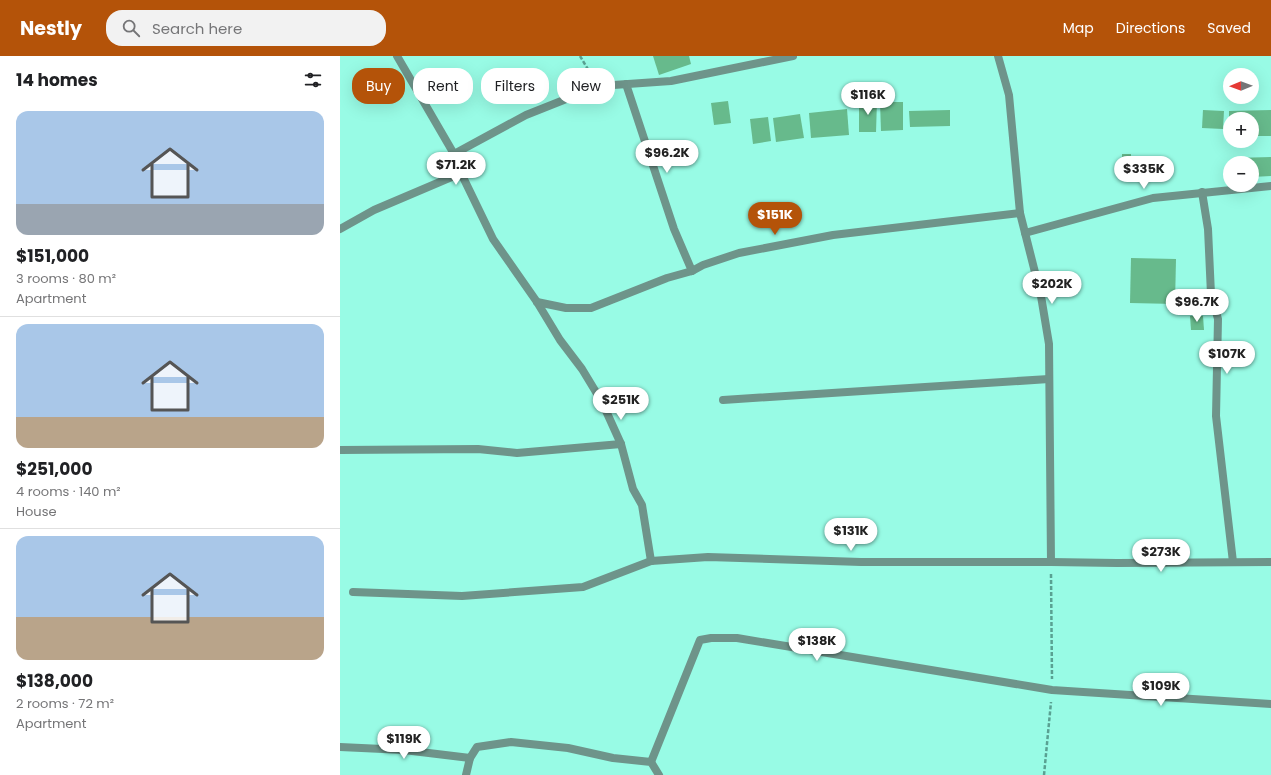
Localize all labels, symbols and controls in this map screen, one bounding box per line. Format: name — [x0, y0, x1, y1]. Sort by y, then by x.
search box — [106, 10, 386, 46]
text: Nestly — [20, 15, 82, 42]
icon: search — [120, 17, 142, 39]
text: Search here — [152, 18, 242, 39]
text: Map — [1063, 18, 1094, 38]
text: Directions — [1116, 18, 1185, 38]
text: Saved — [1207, 18, 1251, 38]
text: 14 homes — [16, 68, 98, 92]
chip: Buy — [352, 68, 405, 104]
chip: Rent — [413, 68, 473, 104]
chip: Filters — [481, 68, 549, 104]
chip: New — [557, 68, 615, 104]
north arrow — [1223, 68, 1259, 104]
map controls — [1223, 68, 1259, 192]
icon: filters — [302, 69, 324, 91]
pin: $116K — [840, 82, 896, 116]
text: $116K — [850, 85, 886, 104]
button: + — [1223, 112, 1259, 148]
icon: home — [134, 137, 206, 209]
pin: $96.2K — [634, 140, 700, 174]
text: $96.2K — [645, 143, 689, 162]
pin: $71.2K — [423, 152, 489, 186]
text: $71.2K — [436, 155, 476, 174]
pin: $335K — [1116, 156, 1172, 190]
button: − — [1223, 156, 1259, 192]
text: $335K — [1123, 159, 1165, 178]
pin: $151K — [747, 202, 803, 236]
text: $151K — [757, 205, 793, 224]
text: $151,000 — [16, 244, 89, 268]
text: 3 rooms · 80 m² — [16, 269, 116, 288]
pin: $202K — [1024, 271, 1080, 305]
text: $202K — [1032, 274, 1072, 293]
text: Apartment — [16, 289, 86, 308]
pin: $96.7K — [1164, 289, 1230, 323]
text: $96.7K — [1175, 292, 1219, 311]
pin: $107K — [1199, 341, 1255, 375]
text: $107K — [1208, 344, 1246, 363]
icon: home — [134, 350, 206, 422]
pin: $251K — [593, 387, 649, 421]
text: $251K — [602, 390, 640, 409]
text: $251,000 — [16, 457, 92, 481]
text: 4 rooms · 140 m² — [16, 482, 121, 501]
text: House — [16, 502, 56, 521]
pin: $131K — [823, 518, 879, 552]
text: $131K — [833, 521, 869, 540]
pin: $273K — [1133, 539, 1189, 573]
text: $273K — [1141, 542, 1181, 561]
icon: home — [134, 562, 206, 634]
pin: $138K — [789, 628, 845, 662]
text: $138K — [798, 631, 836, 650]
text: $138,000 — [16, 669, 93, 693]
pin: $109K — [1133, 673, 1189, 707]
text: $109K — [1142, 676, 1180, 695]
text: 2 rooms · 72 m² — [16, 694, 114, 713]
text: Apartment — [16, 714, 86, 733]
pin: $119K — [376, 726, 432, 760]
text: $119K — [386, 729, 422, 748]

